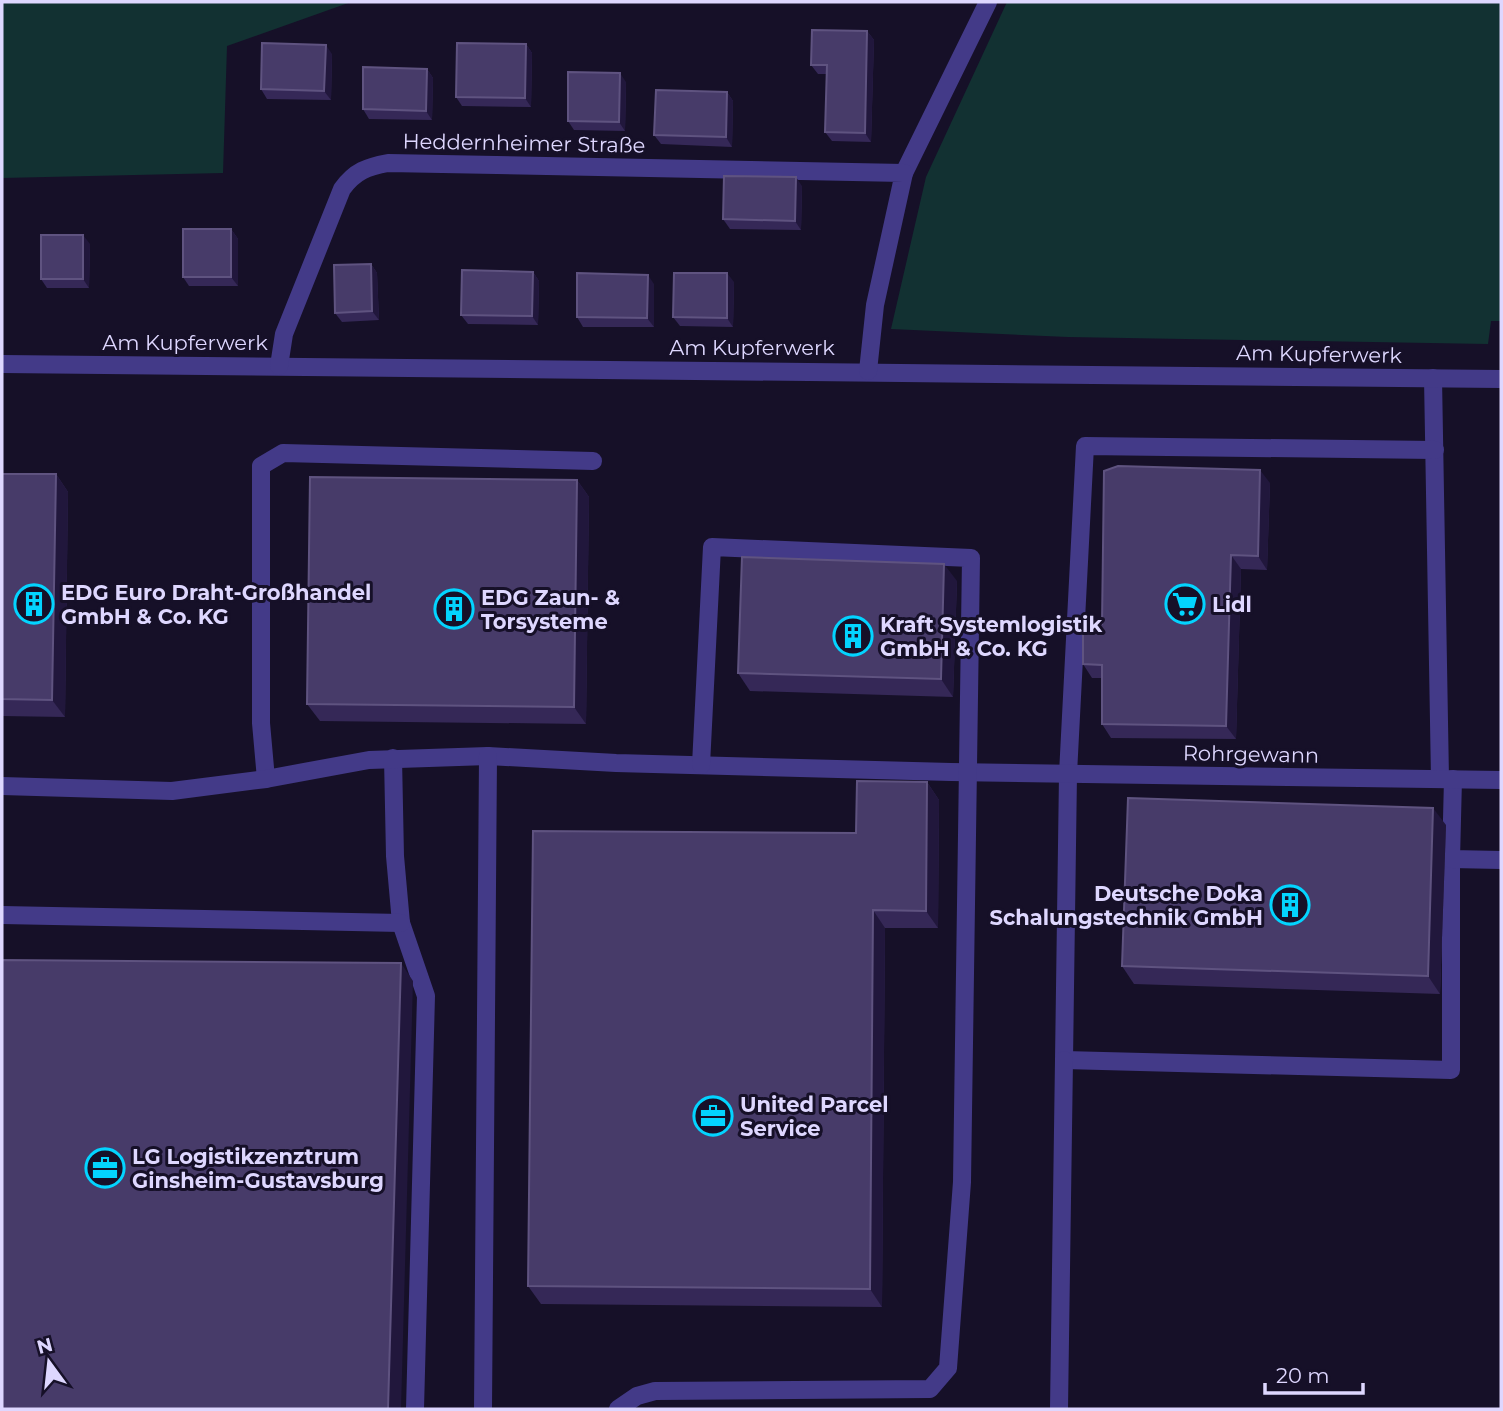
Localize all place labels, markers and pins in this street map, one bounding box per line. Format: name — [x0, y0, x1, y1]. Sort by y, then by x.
place label: EDG Euro Draht-Großhandel GmbH & Co. KG — [61, 580, 371, 629]
building icon: EDG Euro Draht-Großhandel GmbH & Co. KG — [13, 583, 55, 625]
supermarket icon: Lidl — [1164, 583, 1206, 625]
place label: EDG Zaun- & Torsysteme — [481, 585, 620, 634]
building icon: EDG Zaun- & Torsysteme — [433, 588, 475, 630]
place label: Lidl — [1212, 592, 1252, 617]
place label: Kraft Systemlogistik GmbH & Co. KG — [880, 612, 1102, 661]
building icon: Kraft Systemlogistik GmbH & Co. KG — [832, 615, 874, 657]
place label: Deutsche Doka Schalungstechnik GmbH — [990, 881, 1263, 930]
building icon: Deutsche Doka Schalungstechnik GmbH — [1269, 884, 1311, 926]
place label: United Parcel Service — [740, 1092, 889, 1141]
office icon: United Parcel Service — [692, 1095, 734, 1137]
place label: LG Logistikzenztrum Ginsheim-Gustavsburg — [132, 1144, 384, 1193]
office icon: LG Logistikzenztrum Ginsheim-Gustavsburg — [84, 1147, 126, 1189]

